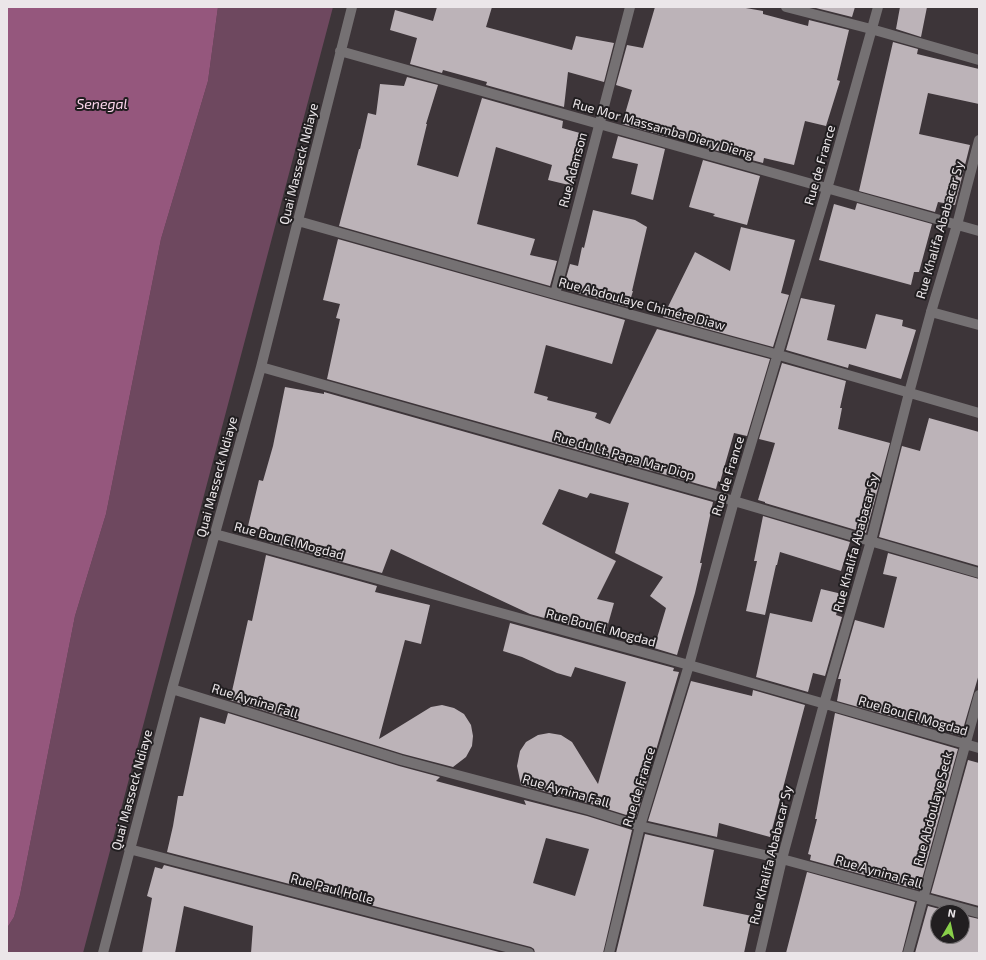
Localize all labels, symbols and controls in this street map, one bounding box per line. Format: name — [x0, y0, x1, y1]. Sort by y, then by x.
water label: Senegal — [76, 96, 128, 112]
street label: Rue Mor Massamba Diery Dieng — [571, 96, 755, 162]
street label: Quai Masseck Ndiaye — [276, 102, 322, 226]
street label: Rue de France — [801, 123, 839, 207]
street label: Rue Adanson — [555, 131, 591, 209]
street label: Rue Khalifa Ababacar Sy — [913, 159, 967, 301]
street label: Rue Abdoulaye Chimére Diaw — [557, 274, 727, 334]
street label: Quai Masseck Ndiaye — [193, 415, 241, 539]
street label: Rue du Lt. Papa Mar Diop — [552, 428, 696, 484]
street label: Rue de France — [708, 434, 748, 518]
street label: Rue Khalifa Ababacar Sy — [830, 472, 882, 614]
street label: Rue Bou El Mogdad — [232, 519, 346, 563]
street label: Rue Bou El Mogdad — [544, 606, 658, 650]
street label: Rue Aynina Fall — [210, 680, 300, 722]
street label: Rue Bou El Mogdad — [856, 693, 970, 739]
street label: Quai Masseck Ndiaye — [108, 728, 156, 852]
street label: Rue de France — [619, 745, 659, 829]
street label: Rue Abdoulaye Seck — [910, 750, 956, 868]
street label: Rue Aynina Fall — [521, 771, 611, 811]
street label: Rue Khalifa Ababacar Sy — [746, 784, 796, 926]
street label: Rue Aynina Fall — [834, 852, 924, 892]
street label: Rue Paul Holle — [289, 870, 375, 908]
north arrow — [930, 904, 970, 944]
text: N — [947, 906, 957, 920]

